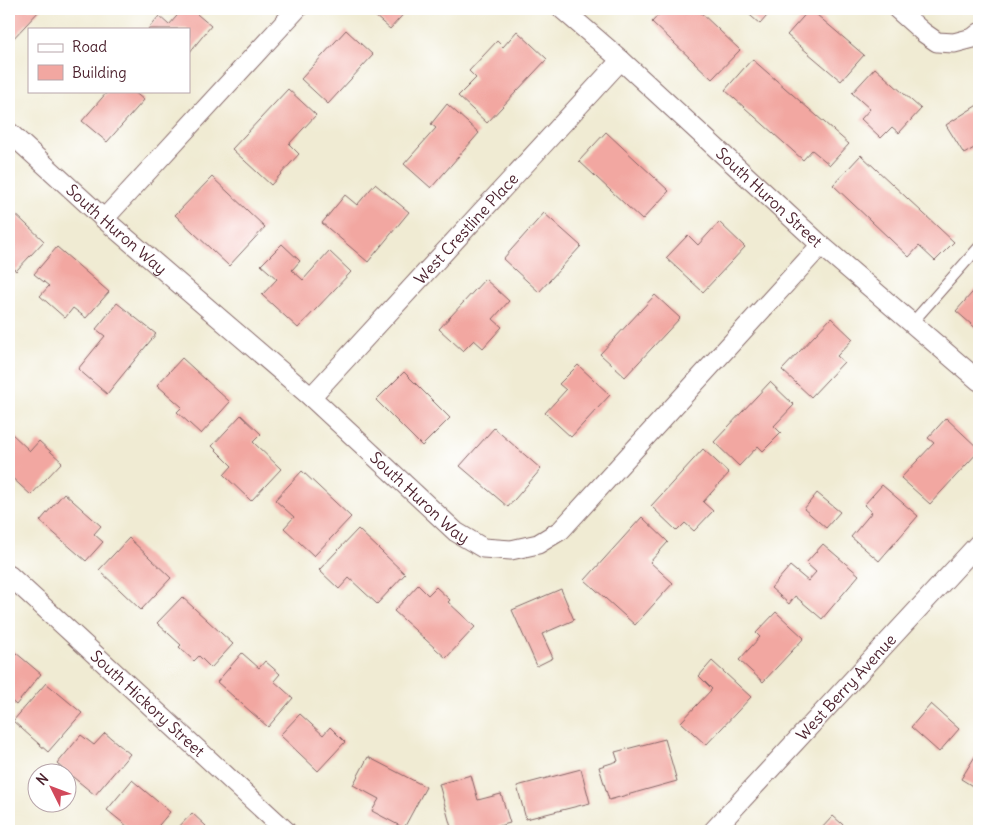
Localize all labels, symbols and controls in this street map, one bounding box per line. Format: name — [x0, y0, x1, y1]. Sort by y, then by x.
legend — [28, 28, 190, 92]
text: Road — [72, 37, 107, 56]
text: Building — [72, 63, 127, 82]
street label: South Huron Street — [712, 143, 827, 252]
street label: West Crestline Place — [410, 169, 522, 288]
street label: South Huron Way — [62, 180, 171, 279]
street label: South Huron Way — [366, 447, 473, 548]
street label: West Berry Avenue — [792, 630, 900, 744]
street label: South Hickory Street — [87, 646, 209, 761]
north arrow — [28, 762, 78, 812]
text: N — [32, 770, 52, 789]

